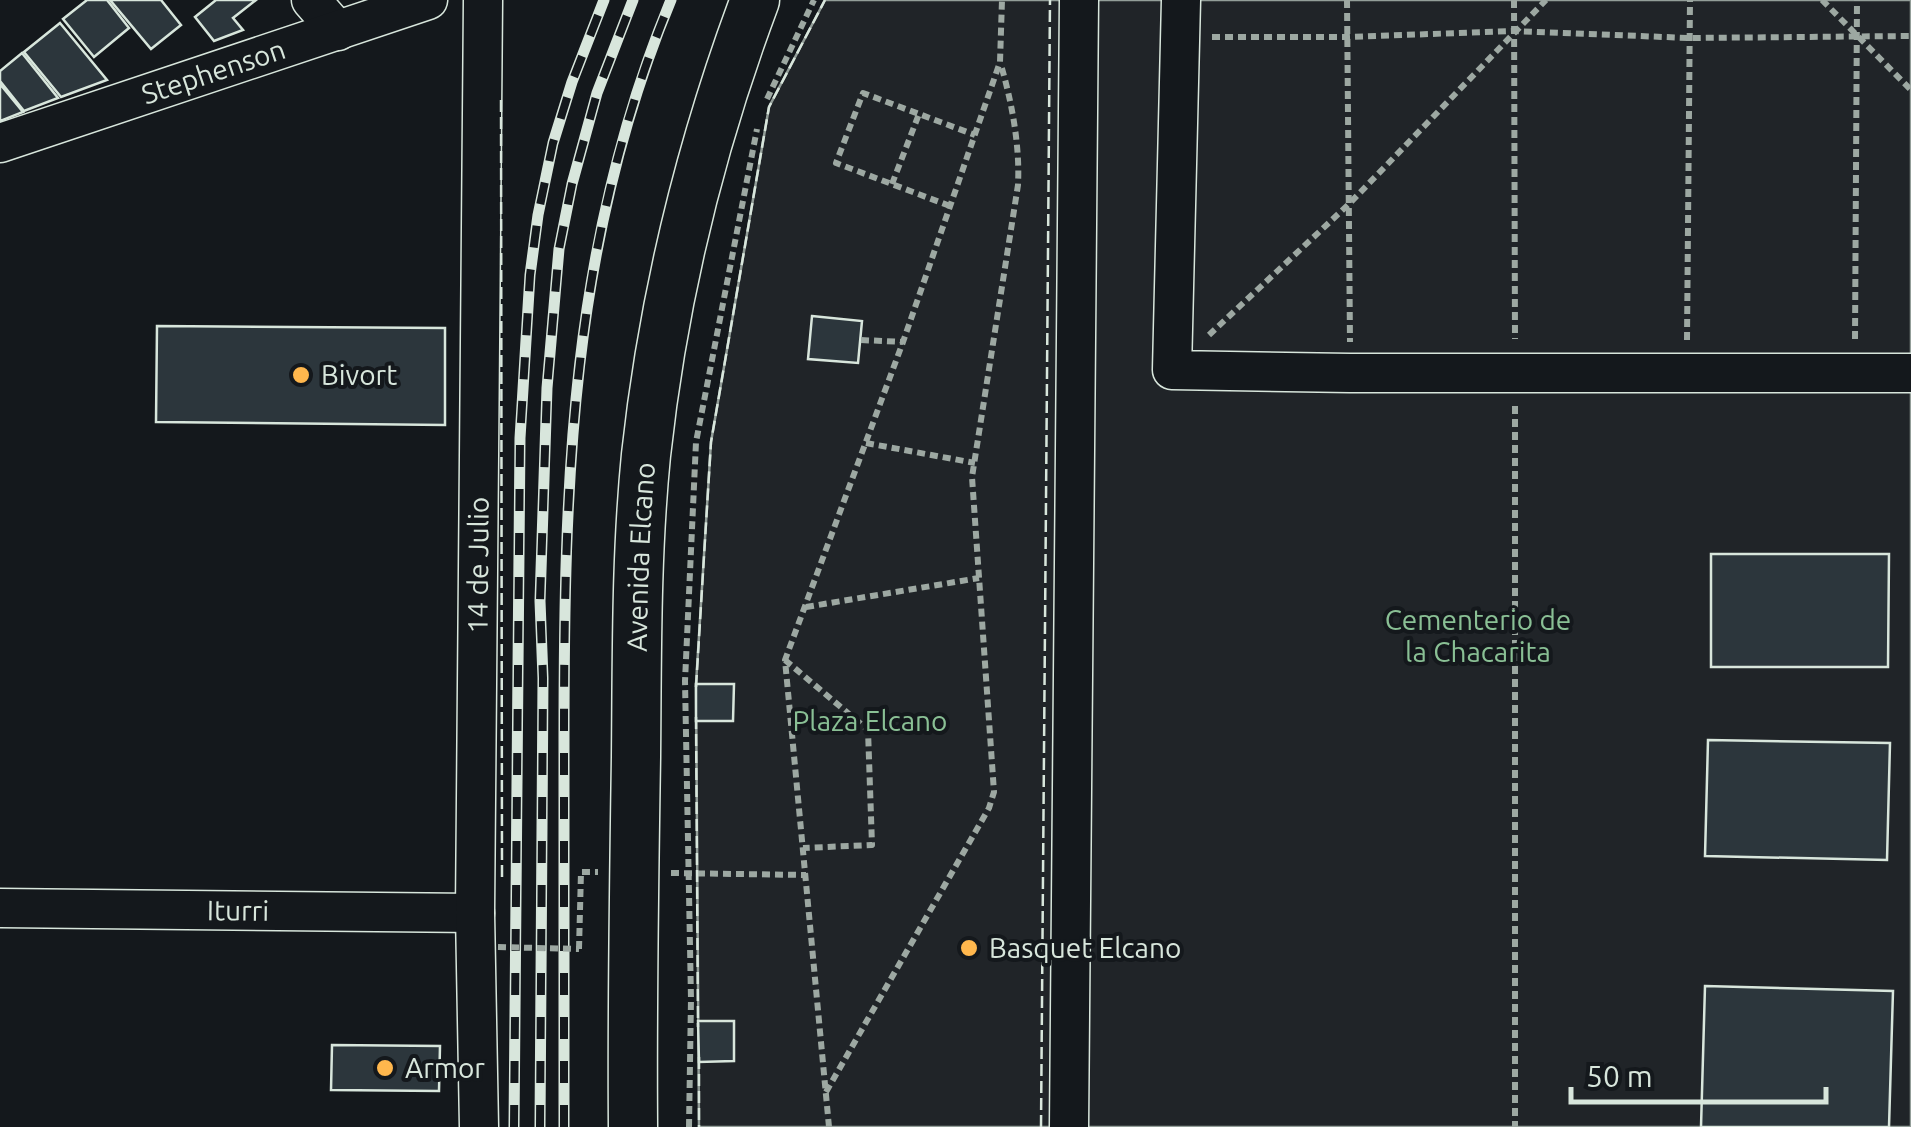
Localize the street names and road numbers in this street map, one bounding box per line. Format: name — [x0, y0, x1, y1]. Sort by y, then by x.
street label: Stephenson — [137, 33, 289, 110]
street label: Avenida Elcano — [621, 461, 660, 652]
street label: 14 de Julio — [461, 497, 494, 633]
street label: Iturri — [207, 894, 269, 926]

